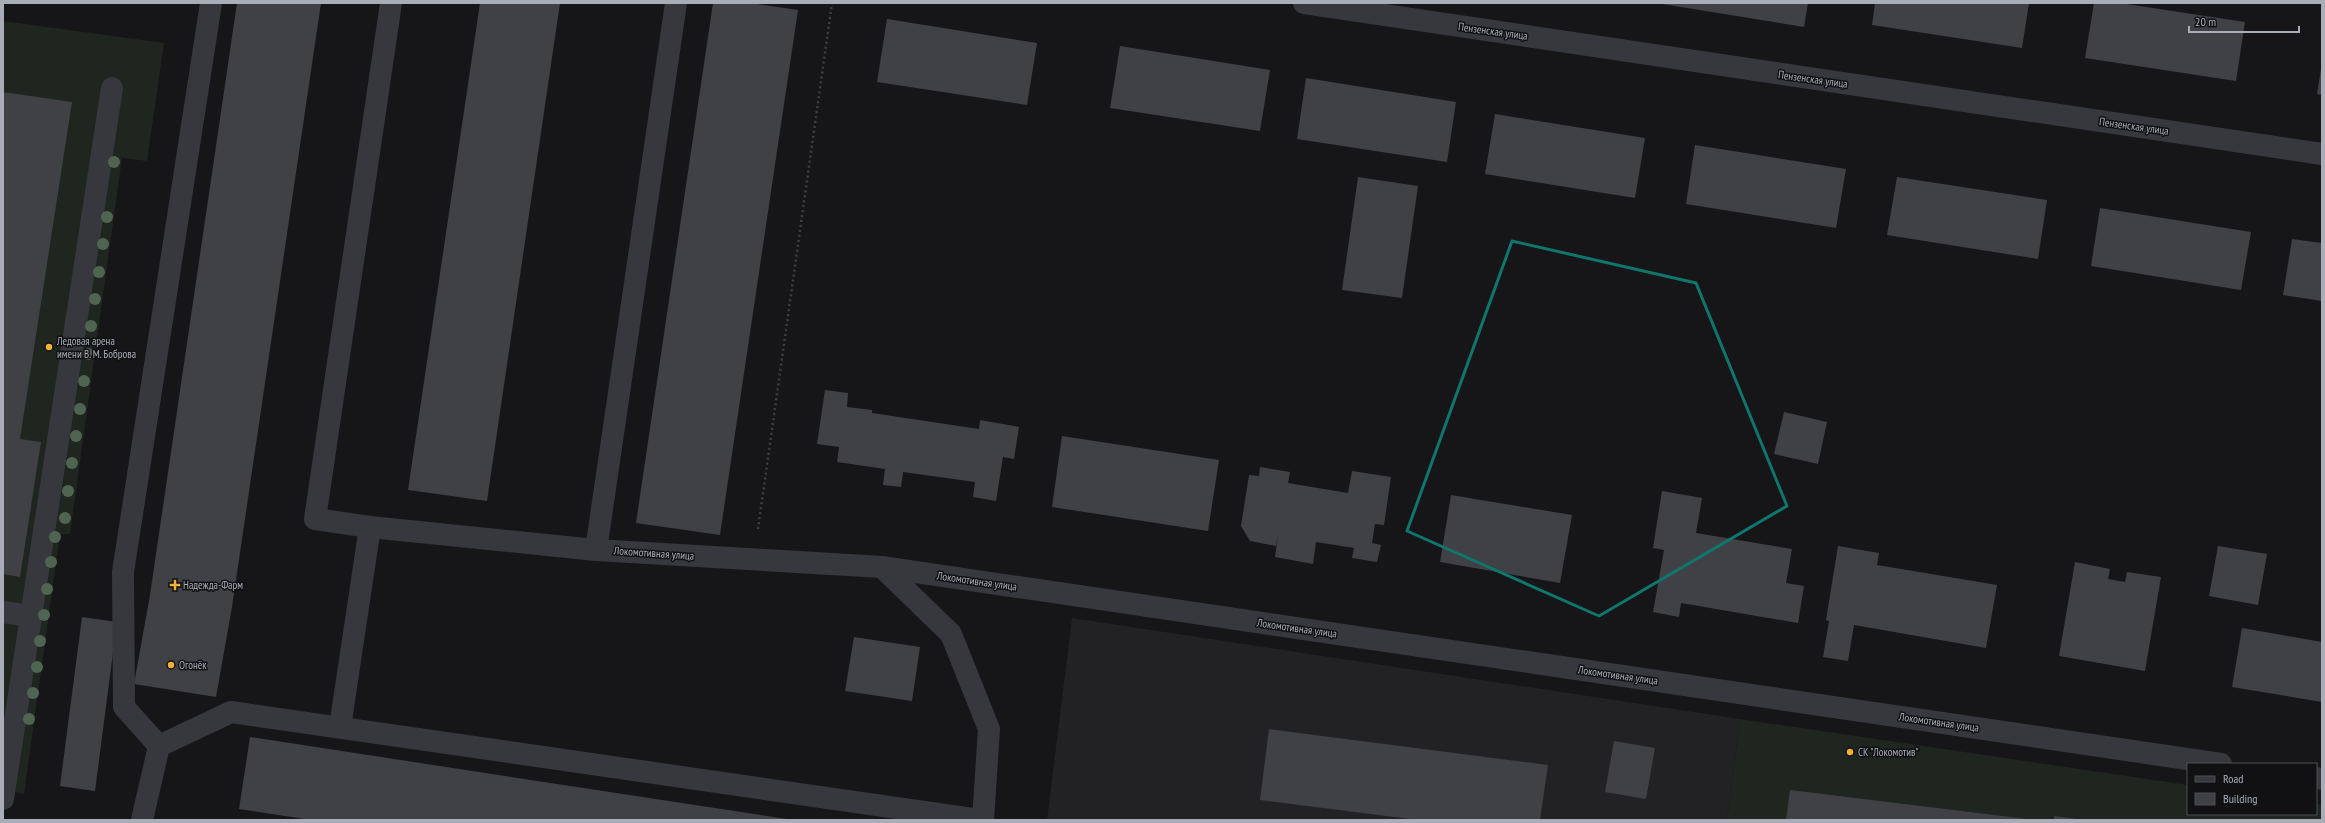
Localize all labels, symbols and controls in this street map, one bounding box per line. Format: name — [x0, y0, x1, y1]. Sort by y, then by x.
scale bar — [2189, 8, 2299, 34]
text: 20 m — [2195, 14, 2216, 29]
street label: Пензенская улица — [1457, 19, 1529, 43]
street label: Пензенская улица — [1777, 67, 1849, 91]
street label: Пензенская улица — [2098, 114, 2170, 138]
place label: Ледовая арена имени В. М. Боброва — [56, 334, 136, 361]
marker: Ледовая арена имени В. М. Боброва — [44, 342, 54, 352]
street label: Локомотивная улица — [612, 543, 695, 563]
street label: Локомотивная улица — [935, 568, 1018, 594]
place label: Надежда-Фарм — [183, 578, 243, 592]
marker: Надежда-Фарм — [170, 580, 180, 590]
street label: Локомотивная улица — [1255, 615, 1338, 641]
place label: Огонёк — [179, 658, 207, 672]
marker: Огонёк — [166, 660, 176, 670]
street label: Локомотивная улица — [1576, 662, 1659, 688]
street label: Локомотивная улица — [1897, 709, 1980, 735]
place label: СК "Локомотив" — [1858, 745, 1919, 759]
marker: СК "Локомотив" — [1845, 747, 1855, 757]
legend — [2187, 763, 2317, 815]
text: Road — [2223, 771, 2243, 786]
text: Building — [2223, 791, 2258, 806]

